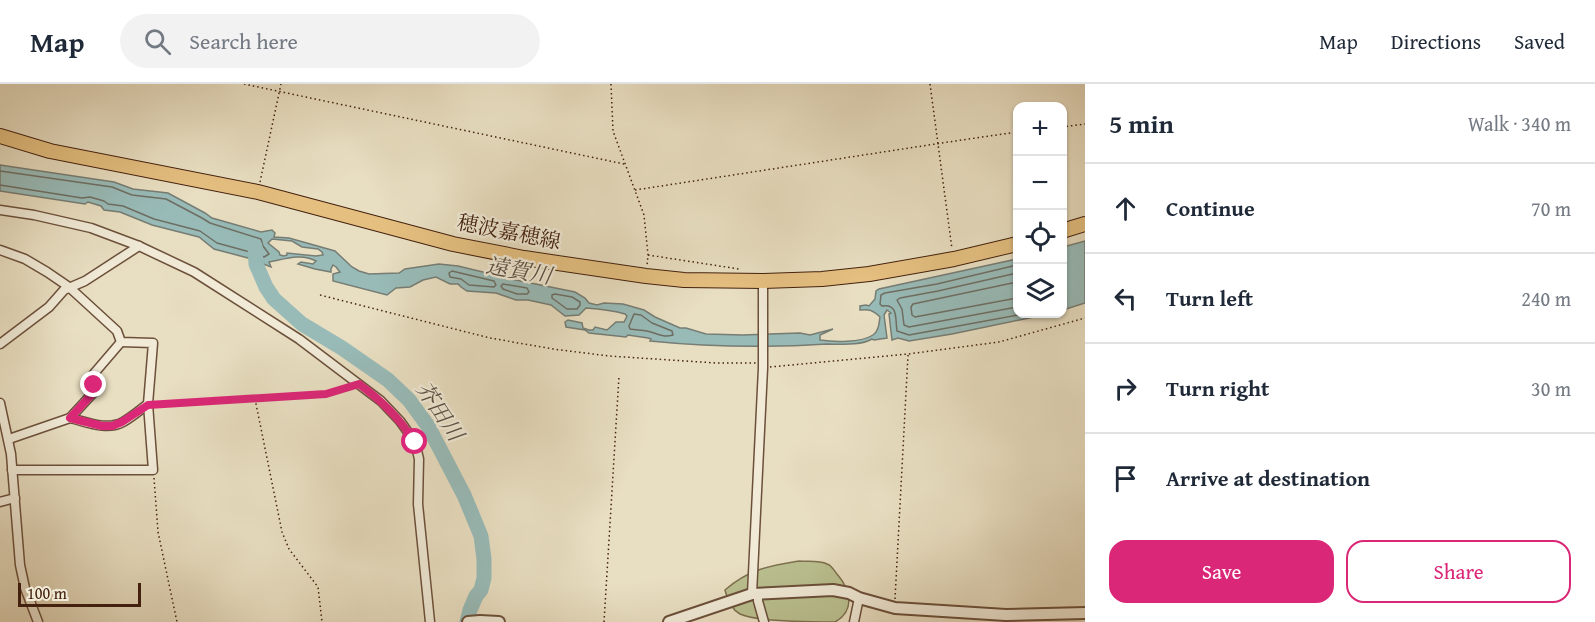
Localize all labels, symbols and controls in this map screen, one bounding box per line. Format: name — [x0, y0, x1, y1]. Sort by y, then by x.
search box — [120, 14, 540, 68]
text: Map — [30, 21, 84, 62]
icon: search — [141, 25, 174, 58]
text: Search here — [189, 25, 298, 57]
text: Map — [1319, 26, 1358, 57]
text: Directions — [1391, 26, 1481, 57]
text: Saved — [1514, 26, 1565, 57]
map controls — [1013, 102, 1067, 318]
button: + — [1013, 102, 1067, 156]
text: 5 min — [1109, 104, 1174, 143]
text: Walk · 340 m — [1468, 109, 1571, 138]
button: − — [1013, 156, 1067, 210]
icon: ahead — [1109, 192, 1142, 225]
text: Continue — [1166, 192, 1255, 224]
text: 70 m — [1531, 194, 1571, 223]
street label: 穂波嘉穂線 — [455, 206, 564, 257]
button: locate — [1013, 210, 1067, 264]
water label: 遠賀川 — [484, 249, 556, 292]
button: layers — [1013, 264, 1067, 318]
icon: left — [1109, 282, 1142, 315]
text: Turn left — [1166, 282, 1253, 314]
text: 240 m — [1521, 284, 1571, 313]
route end — [80, 371, 106, 397]
icon: right — [1109, 372, 1142, 405]
text: Turn right — [1166, 372, 1269, 404]
text: 30 m — [1531, 374, 1571, 403]
water label: 芥田川 — [408, 375, 473, 449]
route start — [401, 428, 427, 454]
icon: arrive — [1109, 462, 1142, 495]
text: Arrive at destination — [1166, 462, 1370, 494]
button: Save — [1109, 540, 1334, 603]
button: Share — [1346, 540, 1571, 603]
scale bar — [18, 580, 141, 608]
text: 100 m — [27, 581, 67, 605]

